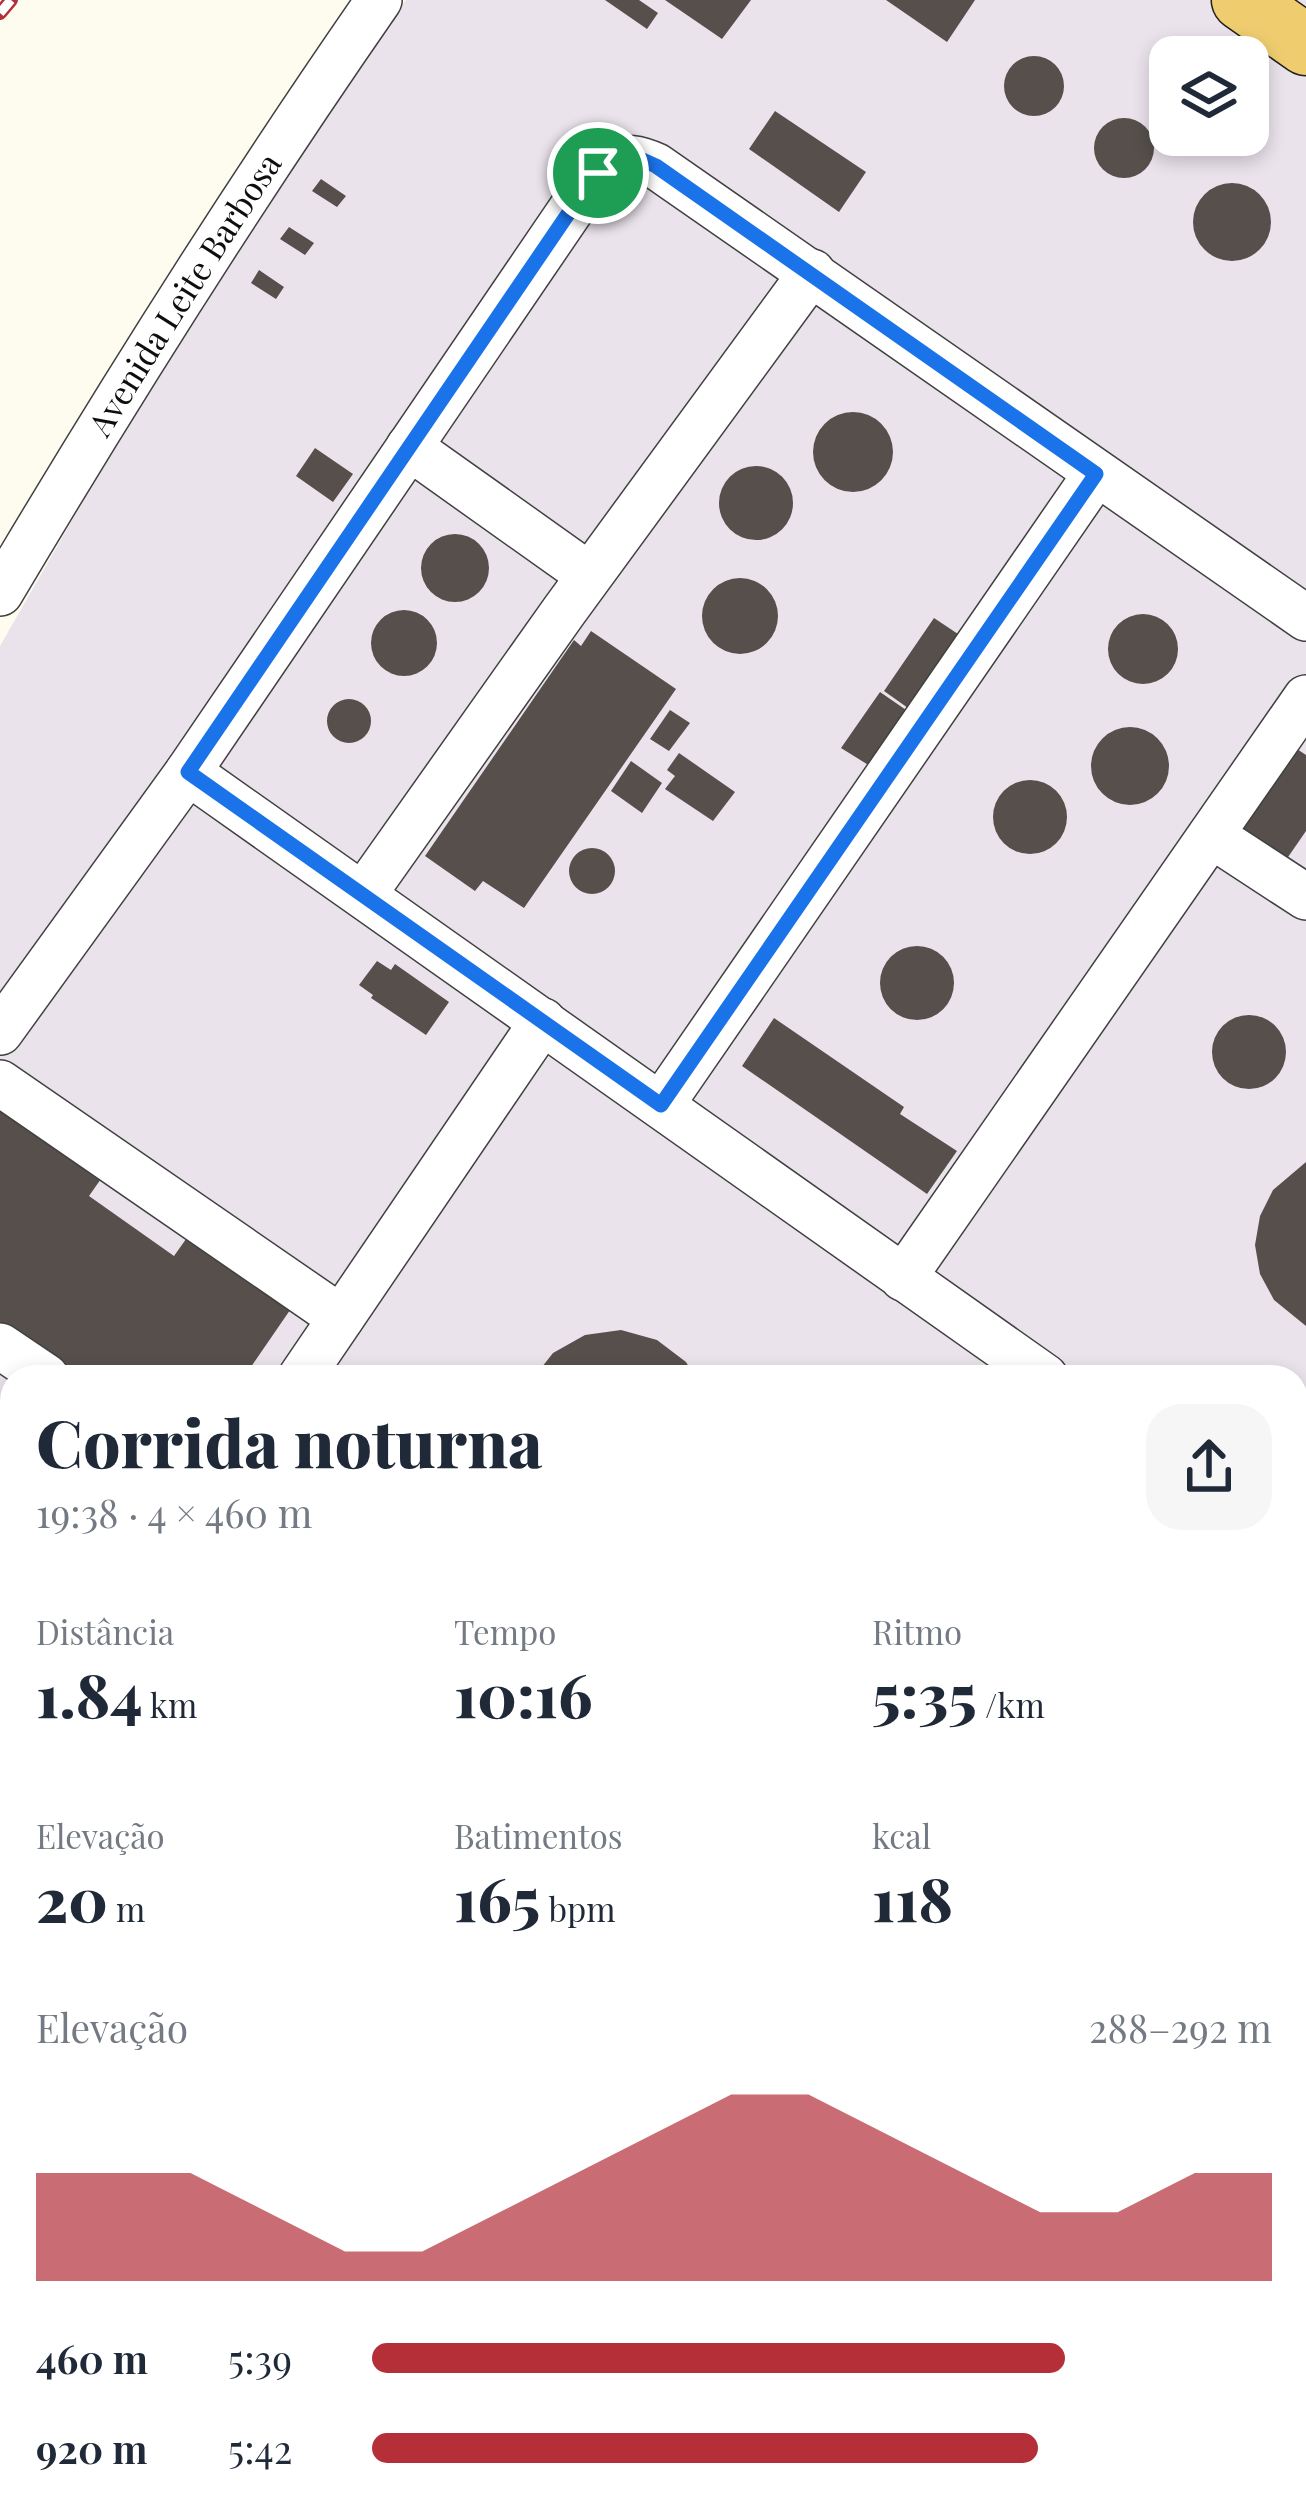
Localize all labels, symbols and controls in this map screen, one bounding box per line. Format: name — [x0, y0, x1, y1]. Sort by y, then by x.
map controls — [1149, 36, 1269, 156]
button: layers — [1149, 36, 1269, 156]
pin — [547, 122, 649, 224]
icon: arrive — [565, 140, 631, 206]
street label: Avenida Leite Barbosa — [76, 143, 290, 444]
text: Corrida noturna — [36, 1397, 543, 1485]
button: share — [1146, 1404, 1272, 1530]
text: 19:38 · 4 × 460 m — [36, 1486, 312, 1538]
text: Distância — [36, 1609, 174, 1653]
text: Tempo — [454, 1609, 556, 1653]
text: Ritmo — [872, 1609, 962, 1653]
text: 1.84 — [36, 1653, 143, 1733]
text: 10:16 — [454, 1653, 593, 1733]
text: 5:35 — [872, 1653, 977, 1733]
text: km — [143, 1682, 197, 1726]
text: /km — [977, 1682, 1045, 1726]
text: Elevação — [36, 1813, 165, 1857]
text: Batimentos — [454, 1813, 623, 1857]
text: kcal — [872, 1813, 931, 1857]
text: 20 — [36, 1857, 108, 1937]
text: 165 — [454, 1857, 540, 1937]
text: 118 — [872, 1857, 953, 1937]
text: m — [108, 1886, 145, 1930]
text: bpm — [540, 1886, 616, 1930]
text: Elevação — [36, 2001, 188, 2053]
text: 288–292 m — [1089, 2001, 1272, 2053]
text: 460 m — [36, 2332, 148, 2384]
text: 5:39 — [228, 2332, 292, 2384]
text: 920 m — [36, 2422, 148, 2474]
text: 5:42 — [228, 2422, 293, 2474]

